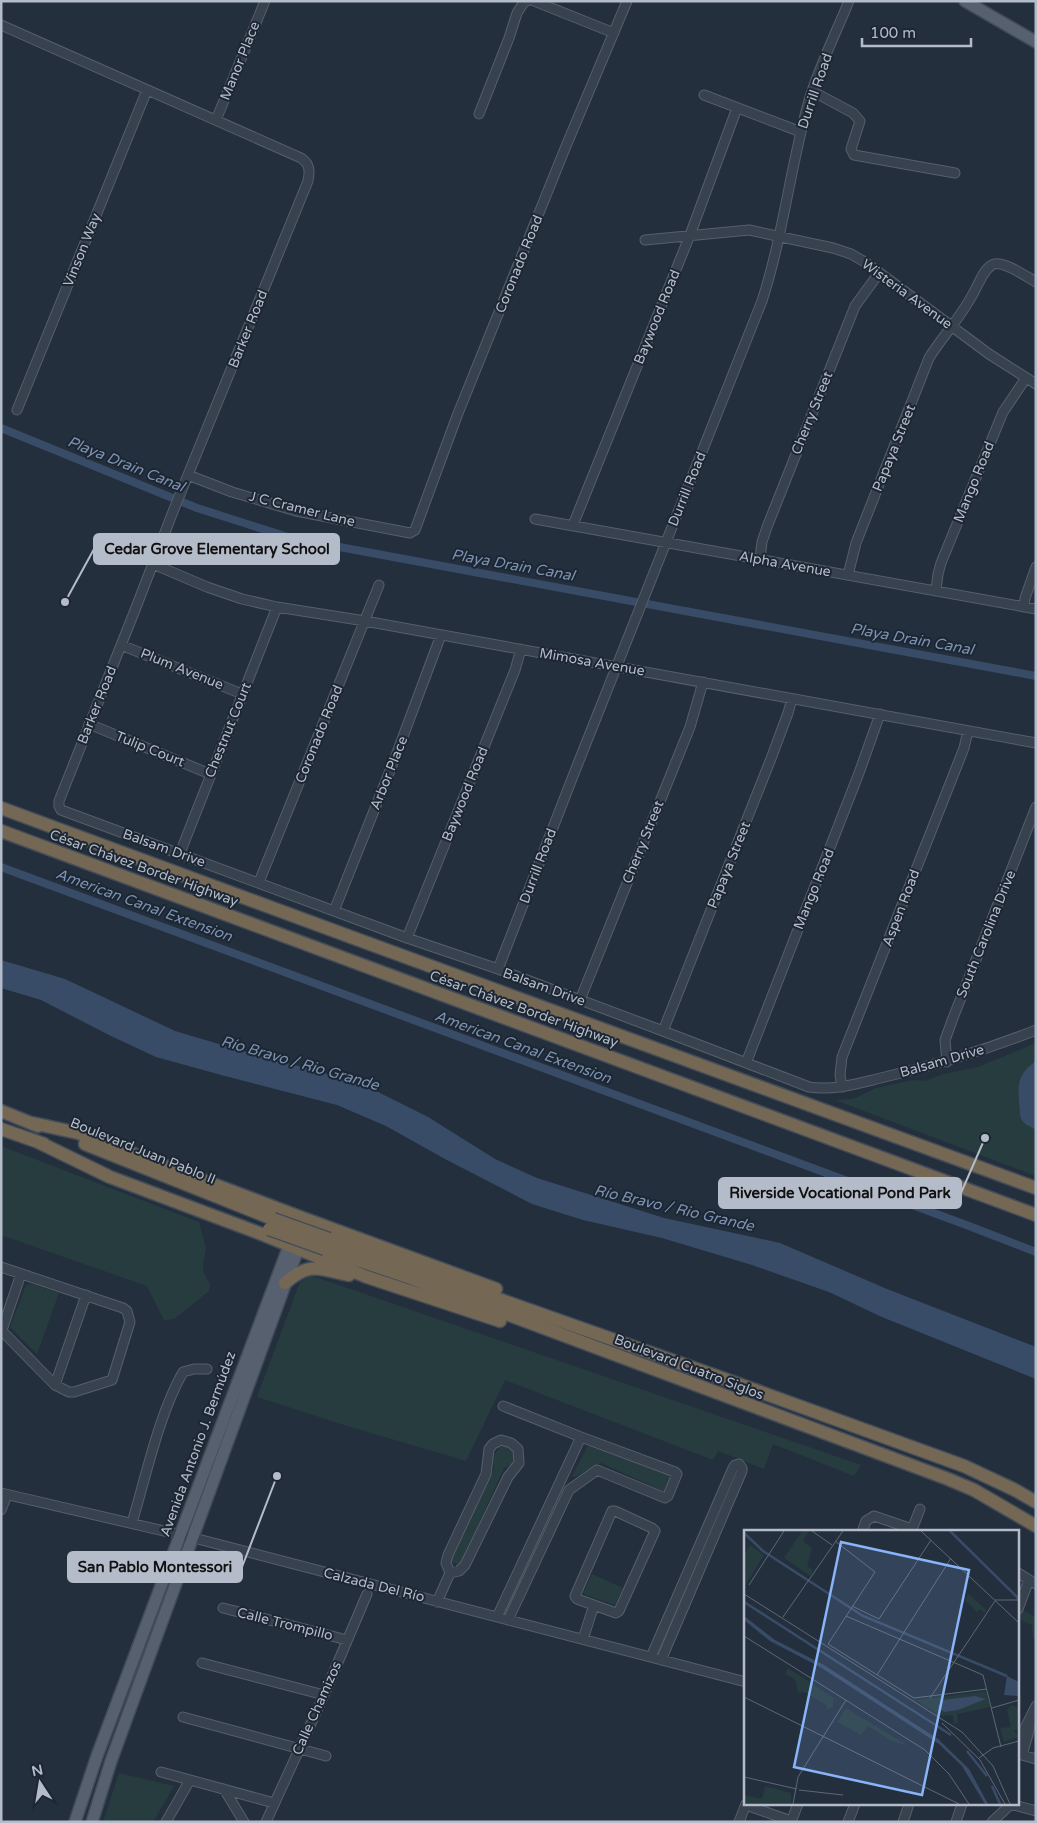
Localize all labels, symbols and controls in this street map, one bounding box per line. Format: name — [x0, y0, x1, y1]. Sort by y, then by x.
scale bar — [862, 15, 971, 47]
street label: Manor Place — [216, 19, 264, 103]
text: 100 m — [870, 24, 916, 42]
street label: Durrill Road — [794, 51, 836, 131]
street label: Vinson Way — [60, 210, 105, 289]
street label: Coronado Road — [492, 212, 546, 316]
street label: Wisteria Avenue — [858, 255, 956, 333]
street label: Baywood Road — [630, 267, 684, 367]
street label: Barker Road — [225, 288, 271, 370]
street label: Cherry Street — [788, 368, 837, 457]
street label: Papaya Street — [869, 401, 919, 494]
water label: Playa Drain Canal — [65, 432, 189, 497]
street label: Mango Road — [950, 439, 998, 525]
street label: Durrill Road — [664, 449, 710, 529]
street label: J C Cramer Lane — [247, 488, 357, 530]
callout: Cedar Grove Elementary School — [94, 534, 339, 564]
text: Cedar Grove Elementary School — [104, 540, 330, 559]
water label: Playa Drain Canal — [450, 545, 578, 585]
street label: Alpha Avenue — [738, 548, 832, 580]
water label: Playa Drain Canal — [849, 619, 977, 659]
street label: Mimosa Avenue — [538, 644, 646, 680]
street label: Plum Avenue — [138, 645, 226, 693]
street label: Barker Road — [74, 664, 120, 746]
street label: Chestnut Court — [201, 679, 255, 780]
street label: Coronado Road — [292, 682, 346, 786]
street label: Tulip Court — [113, 727, 188, 771]
street label: Arbor Place — [366, 734, 412, 812]
street label: Baywood Road — [438, 744, 492, 844]
street label: Cherry Street — [619, 797, 668, 886]
street label: Papaya Street — [704, 818, 754, 911]
street label: Balsam Drive — [120, 825, 208, 871]
street label: César Chávez Border Highway — [47, 826, 241, 910]
street label: Durrill Road — [516, 826, 560, 906]
street label: Mango Road — [790, 846, 838, 932]
water label: American Canal Extension — [53, 865, 236, 946]
street label: Aspen Road — [879, 867, 923, 949]
street label: South Carolina Drive — [953, 868, 1019, 1000]
street label: Balsam Drive — [500, 964, 588, 1010]
street label: César Chávez Border Highway — [427, 967, 621, 1051]
water label: American Canal Extension — [432, 1007, 615, 1088]
water label: Río Bravo / Rio Grande — [219, 1032, 382, 1095]
street label: Balsam Drive — [898, 1041, 986, 1081]
street label: Boulevard Juan Pablo II — [68, 1114, 218, 1188]
callout: Riverside Vocational Pond Park — [719, 1178, 961, 1208]
water label: Río Bravo / Rio Grande — [592, 1181, 757, 1235]
text: Riverside Vocational Pond Park — [729, 1184, 951, 1202]
street label: Boulevard Cuatro Siglos — [612, 1331, 766, 1403]
street label: Avenida Antonio J. Bermúdez — [156, 1349, 240, 1539]
inset map — [744, 1530, 1020, 1806]
callout: San Pablo Montessori — [68, 1552, 242, 1582]
text: San Pablo Montessori — [78, 1558, 232, 1576]
street label: Calzada Del Río — [322, 1564, 426, 1606]
street label: Calle Trompillo — [235, 1604, 335, 1644]
street label: Calle Chamizos — [289, 1658, 345, 1758]
north arrow — [15, 1758, 65, 1808]
text: N — [30, 1761, 45, 1780]

